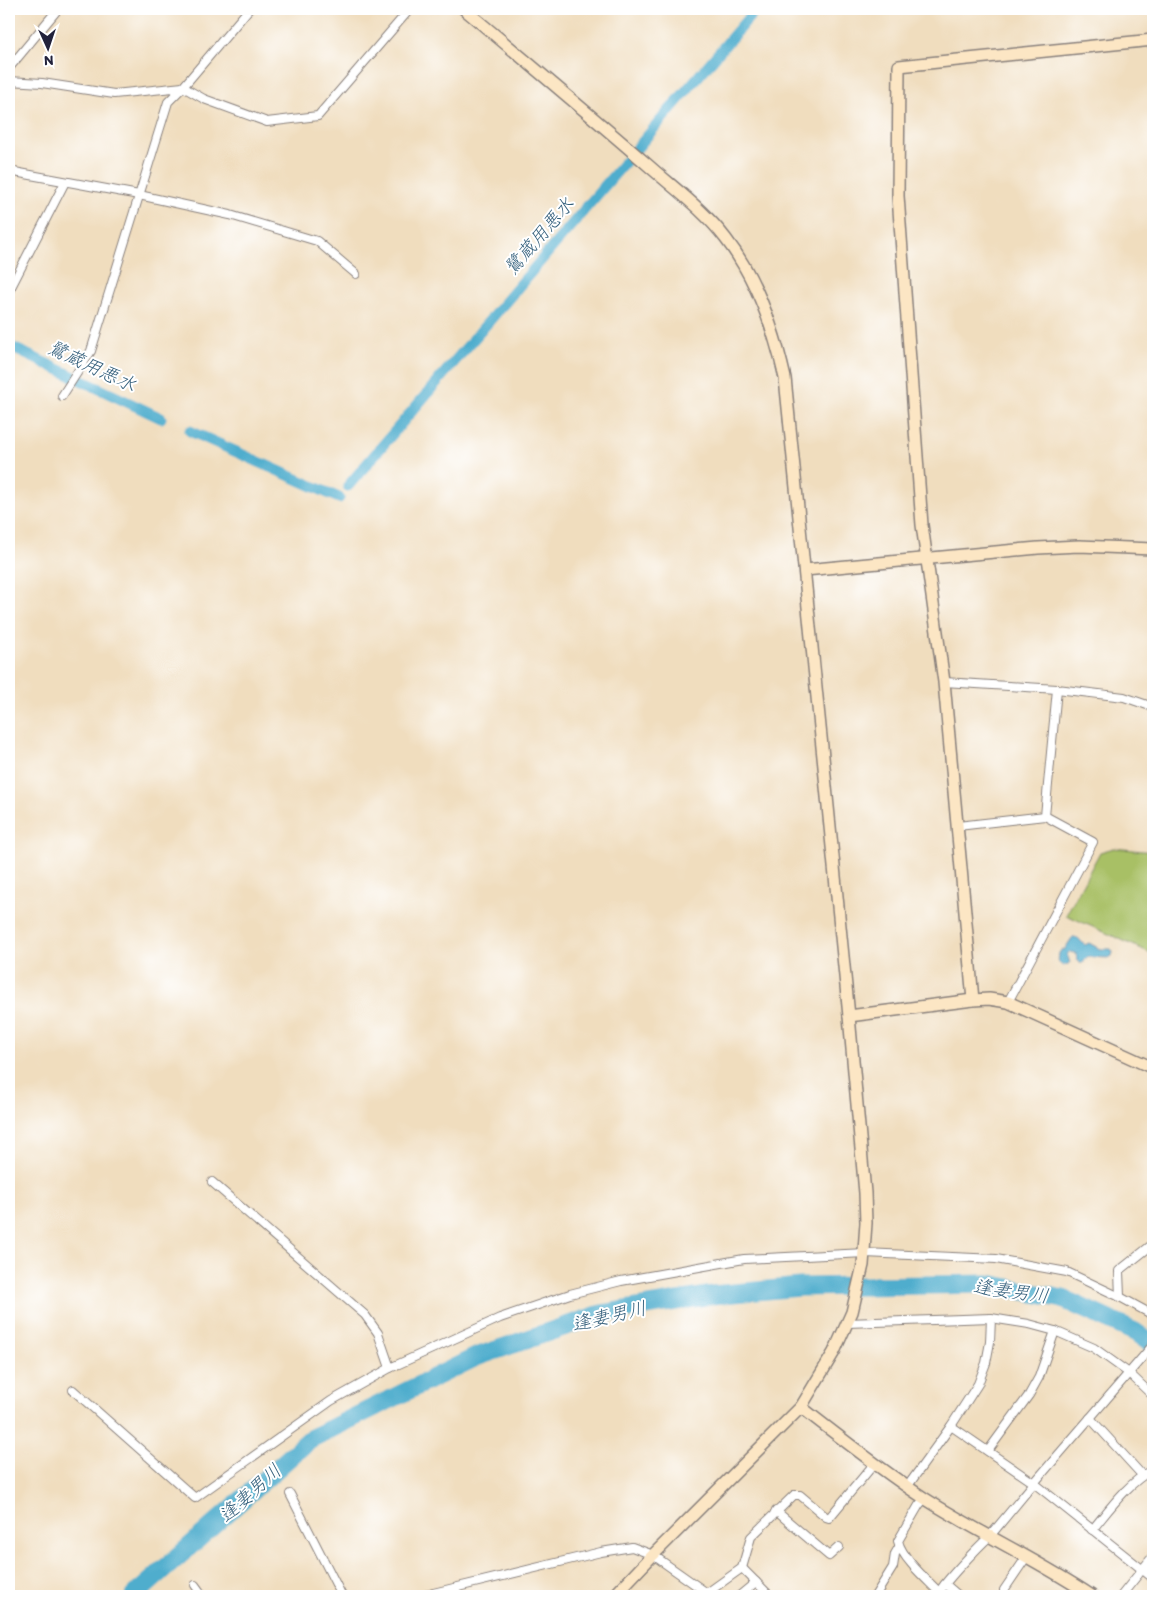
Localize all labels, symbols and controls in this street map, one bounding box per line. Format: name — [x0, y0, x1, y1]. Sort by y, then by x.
north arrow — [22, 22, 72, 72]
text: N — [43, 52, 54, 69]
water label: 鷺蔵用悪水 — [499, 193, 579, 279]
water label: 鷺蔵用悪水 — [44, 335, 140, 397]
water label: 逢妻男川 — [972, 1274, 1050, 1308]
water label: 逢妻男川 — [569, 1296, 649, 1336]
water label: 逢妻男川 — [214, 1459, 286, 1527]

